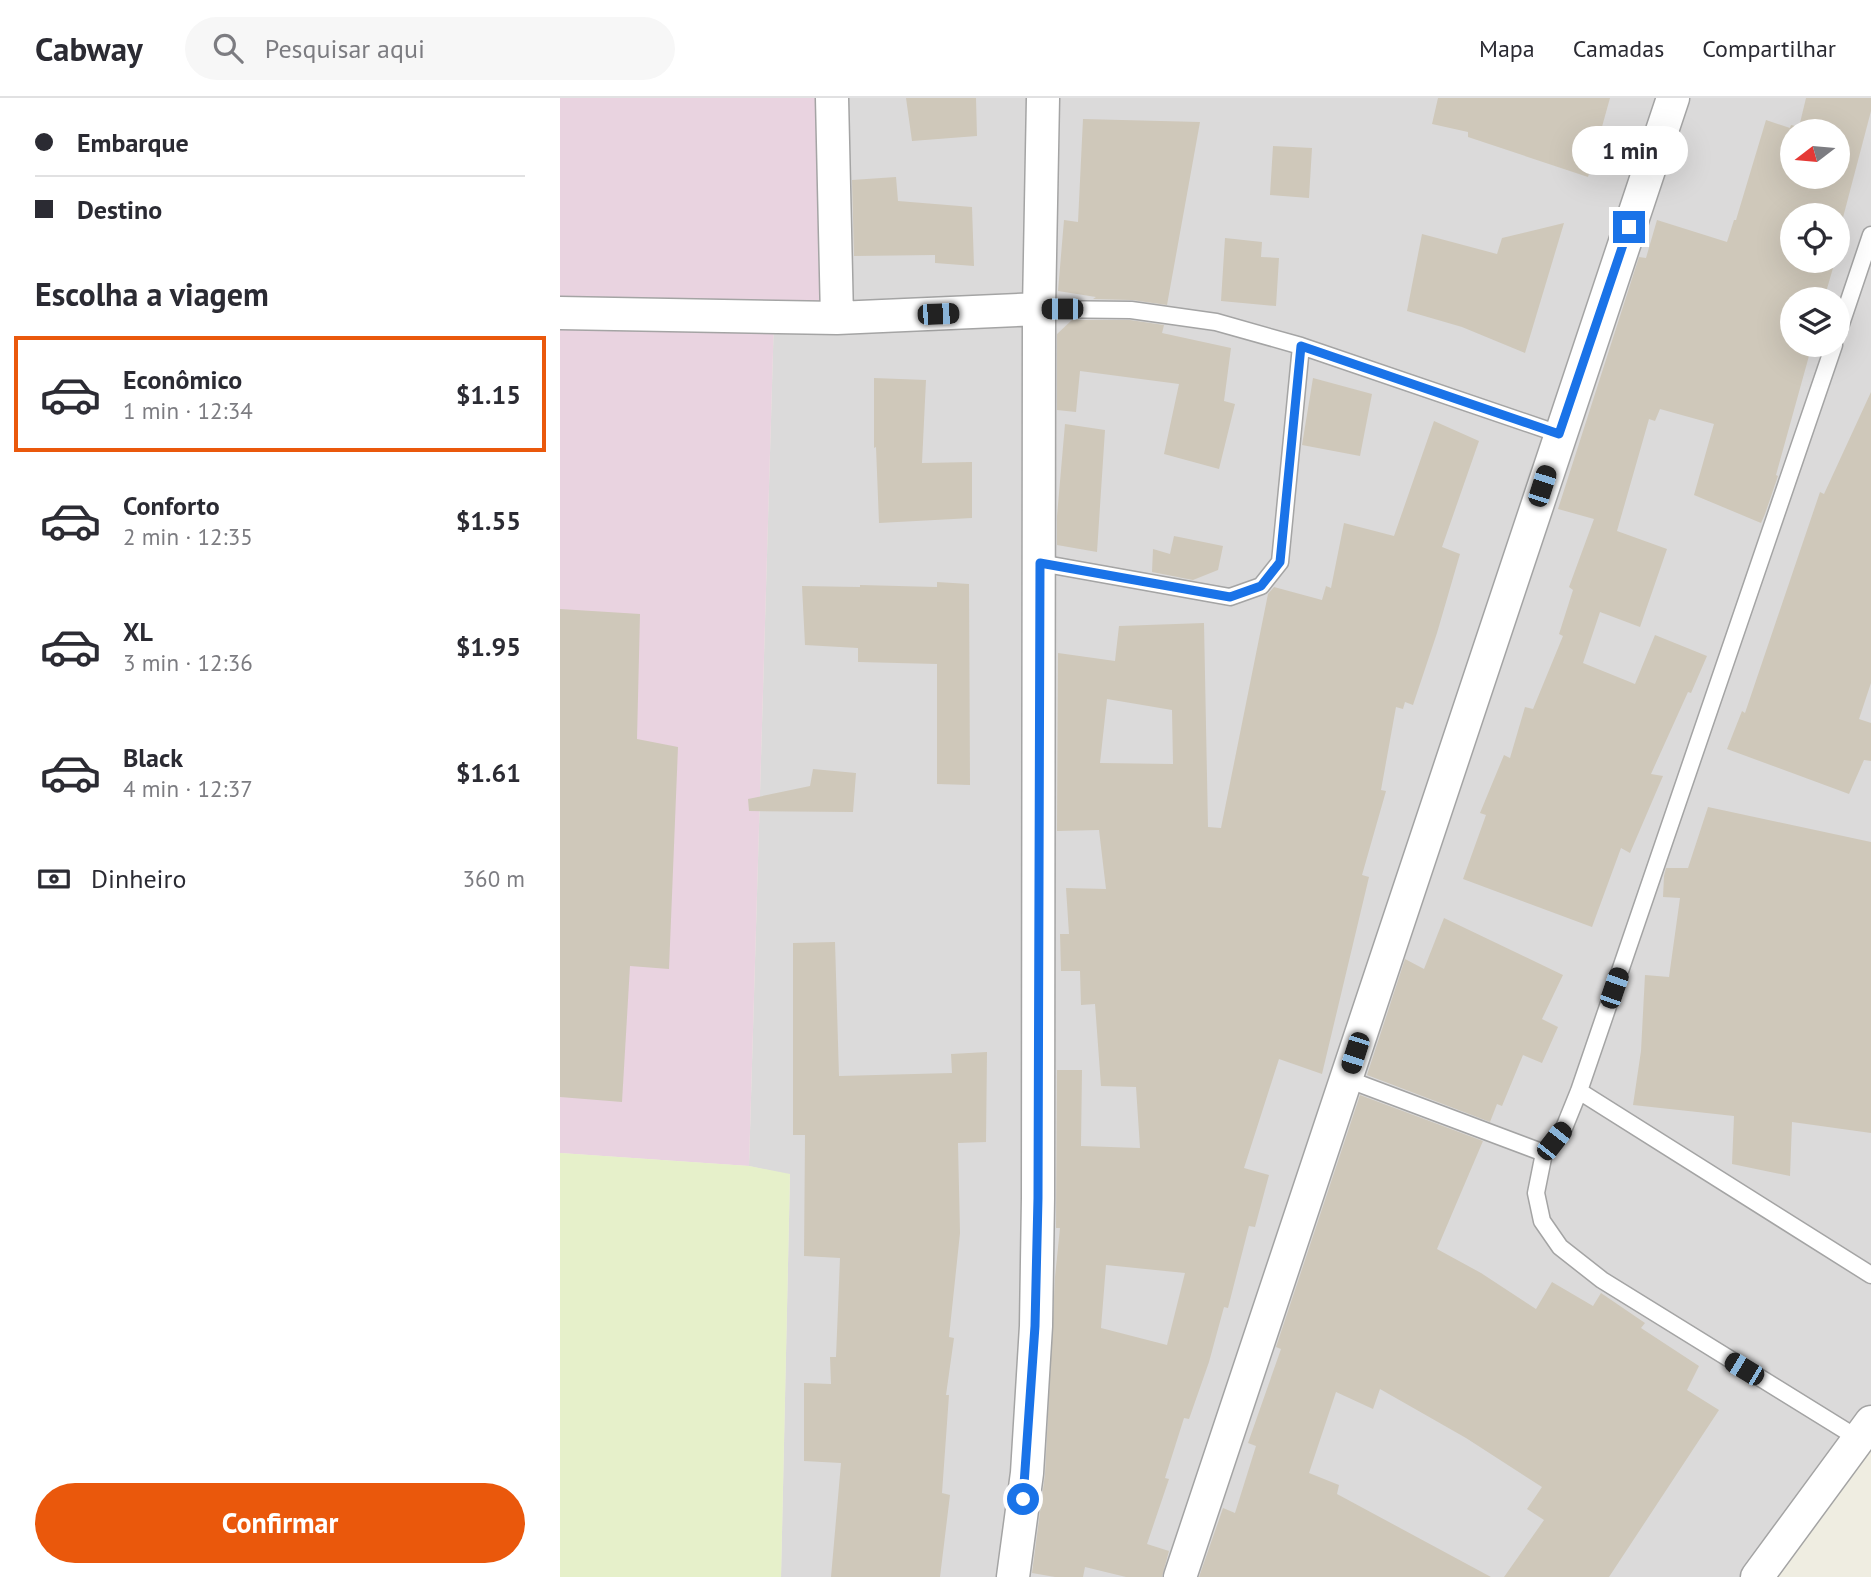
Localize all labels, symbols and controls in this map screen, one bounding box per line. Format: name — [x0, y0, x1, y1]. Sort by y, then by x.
search box — [185, 17, 675, 80]
text: Cabway — [35, 27, 143, 70]
icon: search — [209, 29, 247, 67]
text: Pesquisar aqui — [265, 32, 425, 65]
text: Mapa — [1479, 33, 1535, 64]
text: Camadas — [1573, 33, 1664, 64]
text: Compartilhar — [1702, 33, 1836, 64]
north arrow — [1780, 119, 1850, 189]
map controls — [1780, 119, 1850, 357]
callout: 1 min — [1571, 125, 1687, 174]
text: Embarque — [77, 126, 189, 159]
text: 1 min — [1602, 136, 1658, 165]
text: Destino — [77, 193, 162, 226]
button: locate — [1780, 203, 1850, 273]
route end — [1613, 211, 1645, 243]
text: Escolha a viagem — [35, 273, 269, 315]
button: layers — [1780, 287, 1850, 357]
car — [1042, 299, 1084, 320]
car — [917, 303, 960, 325]
icon: car — [39, 363, 102, 426]
text: Econômico — [123, 363, 242, 396]
text: $1.15 — [456, 378, 521, 411]
text: 1 min · 12:34 — [123, 396, 253, 425]
car — [1526, 463, 1559, 509]
icon: car — [39, 489, 102, 552]
text: Conforto — [123, 489, 220, 522]
text: $1.55 — [456, 504, 521, 537]
text: 2 min · 12:35 — [123, 522, 253, 551]
icon: car — [39, 615, 102, 678]
text: XL — [123, 615, 153, 648]
text: $1.95 — [456, 630, 521, 663]
text: 3 min · 12:36 — [123, 648, 253, 677]
icon: car — [39, 741, 102, 804]
text: Black — [123, 741, 183, 774]
text: $1.61 — [456, 756, 521, 789]
text: 4 min · 12:37 — [123, 774, 253, 803]
icon: cash — [35, 860, 73, 898]
text: Dinheiro — [91, 862, 186, 895]
text: 360 m — [463, 864, 525, 893]
car — [1598, 965, 1631, 1011]
car — [1339, 1030, 1372, 1076]
car — [1533, 1118, 1576, 1164]
car — [1721, 1349, 1768, 1389]
button: Confirmar — [35, 1483, 525, 1563]
route start — [1007, 1483, 1039, 1515]

